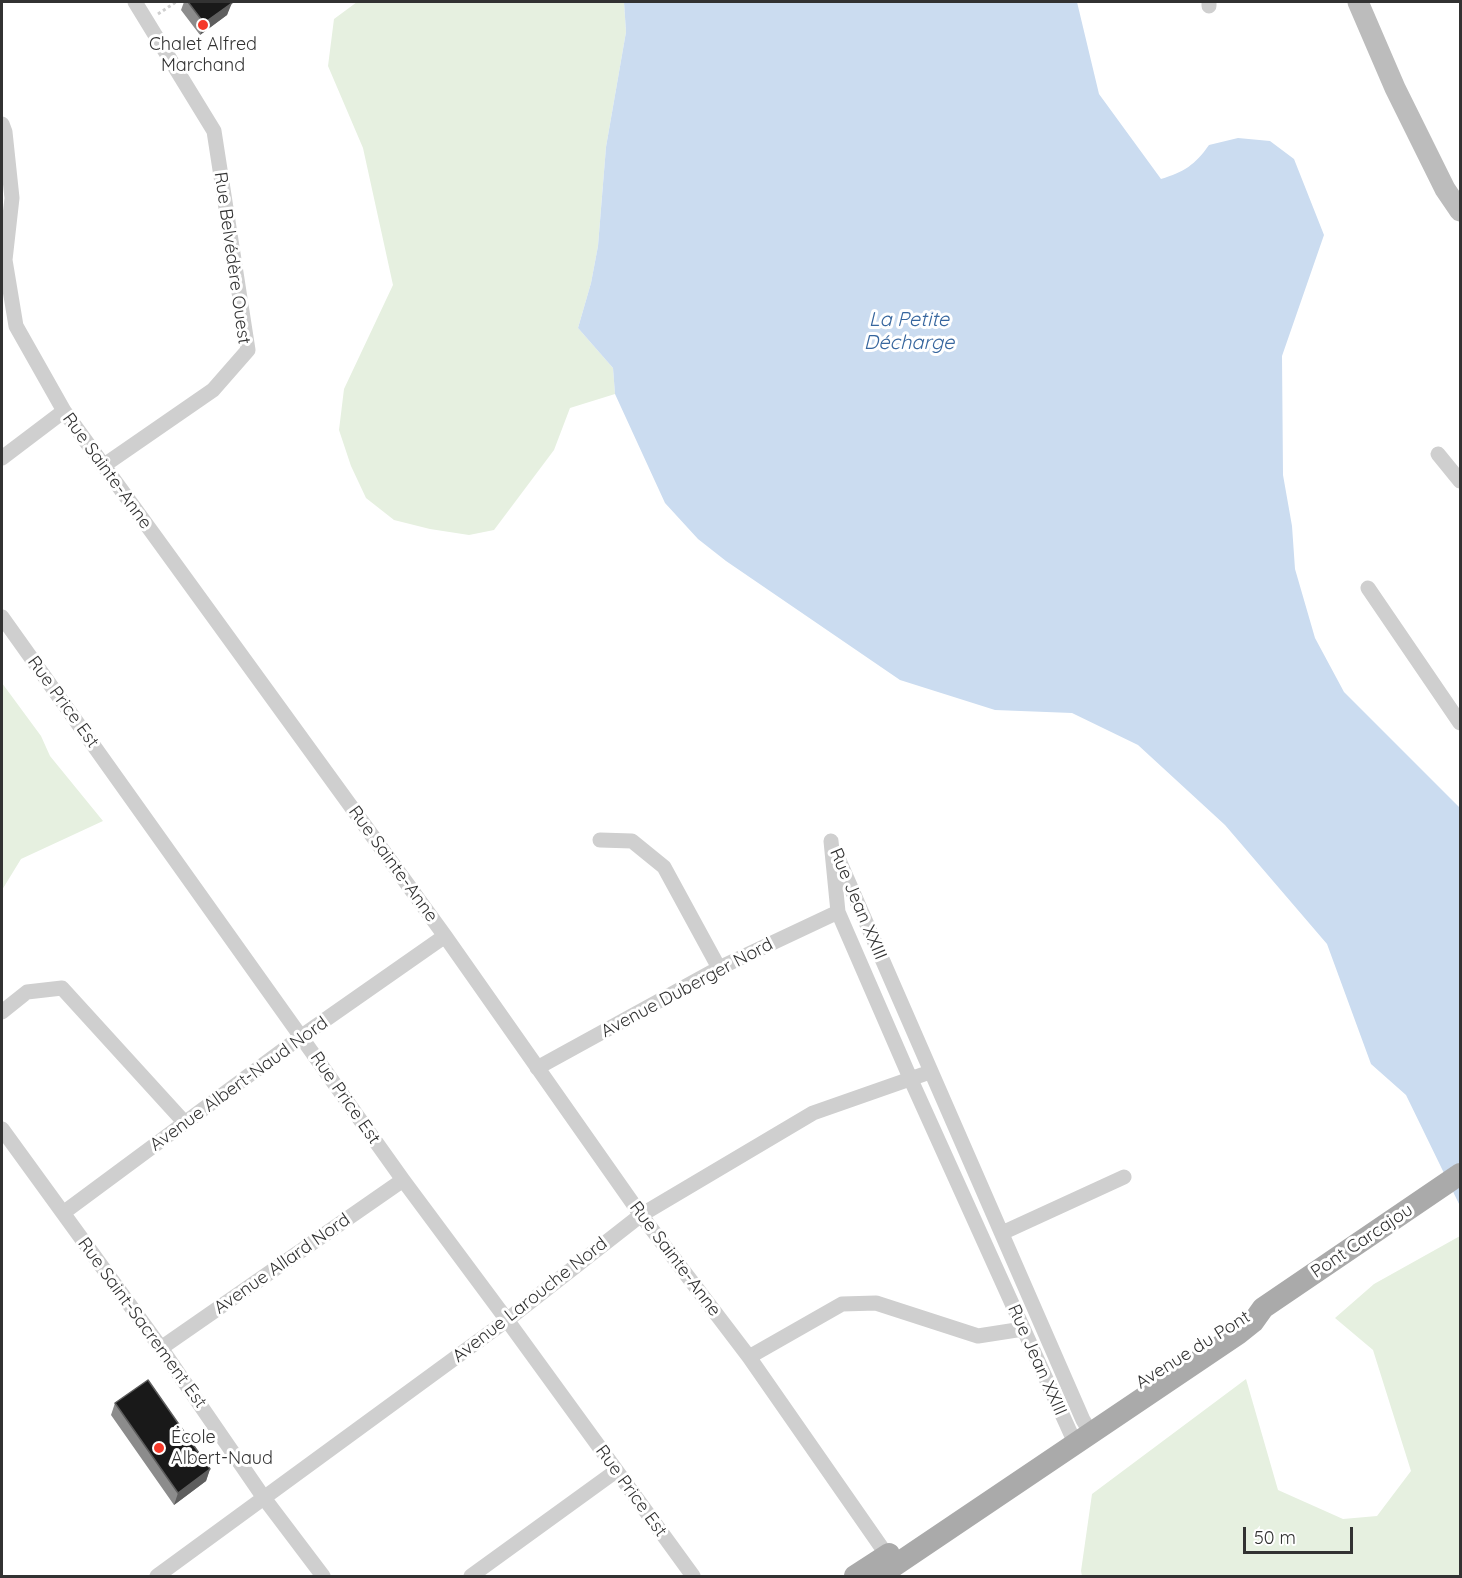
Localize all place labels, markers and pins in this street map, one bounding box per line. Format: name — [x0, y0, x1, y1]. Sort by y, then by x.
marker: Chalet Alfred Marchand — [196, 18, 210, 32]
place label: Chalet Alfred Marchand — [149, 34, 257, 76]
place label: École Albert-Naud — [171, 1427, 273, 1470]
marker: École Albert-Naud — [152, 1441, 166, 1455]

